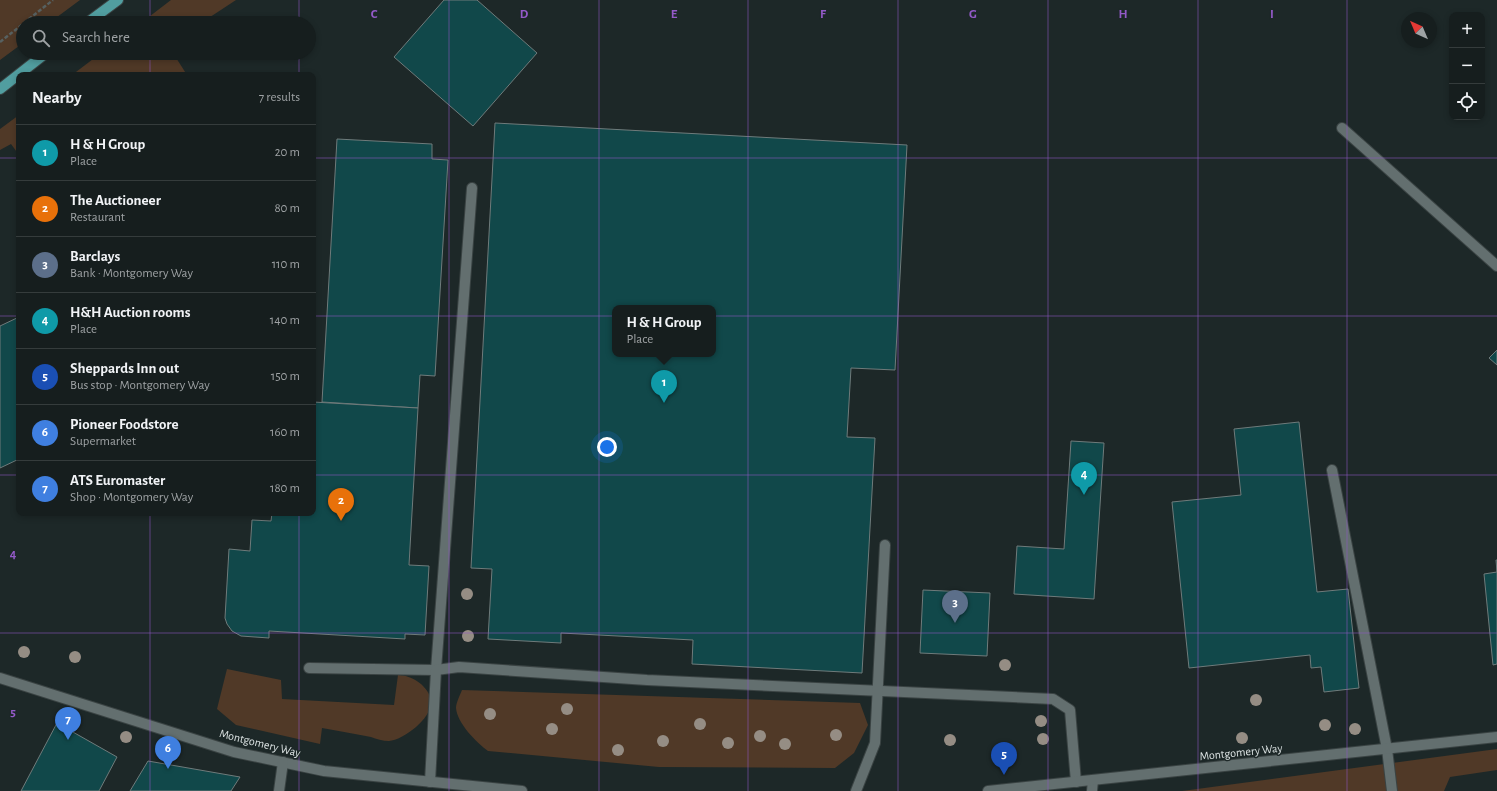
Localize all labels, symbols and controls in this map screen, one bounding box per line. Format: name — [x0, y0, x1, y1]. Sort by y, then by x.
text: C — [371, 8, 378, 21]
text: D — [520, 8, 529, 21]
text: E — [671, 8, 678, 21]
text: F — [820, 8, 827, 21]
text: G — [969, 8, 977, 21]
text: H — [1118, 8, 1128, 21]
text: I — [1270, 8, 1274, 21]
north arrow — [1401, 12, 1437, 48]
map controls — [1449, 12, 1485, 120]
button: + — [1449, 12, 1485, 48]
search box — [16, 16, 316, 60]
icon: search — [30, 27, 52, 49]
text: Search here — [62, 30, 130, 45]
button: − — [1449, 48, 1485, 84]
button: locate — [1449, 84, 1485, 120]
text: Nearby — [32, 89, 82, 106]
text: 7 results — [259, 91, 300, 104]
text: H & H Group — [70, 137, 145, 152]
text: 1 — [43, 146, 47, 159]
text: 20 m — [275, 146, 300, 159]
text: Place — [70, 155, 97, 168]
text: The Auctioneer — [70, 193, 161, 208]
text: 2 — [42, 202, 48, 215]
text: 80 m — [274, 202, 300, 215]
text: Restaurant — [70, 211, 125, 224]
text: Barclays — [70, 249, 120, 264]
text: 3 — [42, 258, 48, 271]
text: 110 m — [272, 258, 300, 271]
text: Bank · Montgomery Way — [70, 267, 193, 280]
text: H&H Auction rooms — [70, 305, 190, 320]
popup — [612, 305, 716, 357]
text: 4 — [42, 314, 48, 327]
text: 140 m — [270, 314, 300, 327]
text: H & H Group — [626, 315, 702, 330]
text: Place — [70, 323, 97, 336]
text: Place — [626, 333, 653, 346]
text: Sheppards Inn out — [70, 361, 179, 376]
text: 5 — [42, 370, 48, 383]
text: 150 m — [271, 370, 300, 383]
pin: 1 — [651, 370, 677, 403]
text: Bus stop · Montgomery Way — [70, 379, 210, 392]
text: Pioneer Foodstore — [70, 417, 179, 432]
text: 6 — [42, 426, 48, 439]
text: 160 m — [270, 426, 300, 439]
text: Supermarket — [70, 435, 136, 448]
your location — [597, 437, 617, 457]
pin: 4 — [1071, 462, 1097, 495]
text: ATS Euromaster — [70, 473, 165, 488]
text: 7 — [42, 482, 48, 495]
text: 180 m — [270, 482, 300, 495]
pin: 2 — [328, 488, 354, 521]
text: Shop · Montgomery Way — [70, 491, 193, 504]
text: 4 — [10, 548, 17, 561]
pin: 3 — [942, 590, 968, 623]
text: 5 — [10, 706, 16, 719]
pin: 7 — [55, 707, 81, 740]
street label: Montgomery Way — [218, 727, 302, 760]
pin: 6 — [155, 736, 181, 769]
pin: 5 — [991, 742, 1017, 775]
street label: Montgomery Way — [1199, 742, 1283, 763]

